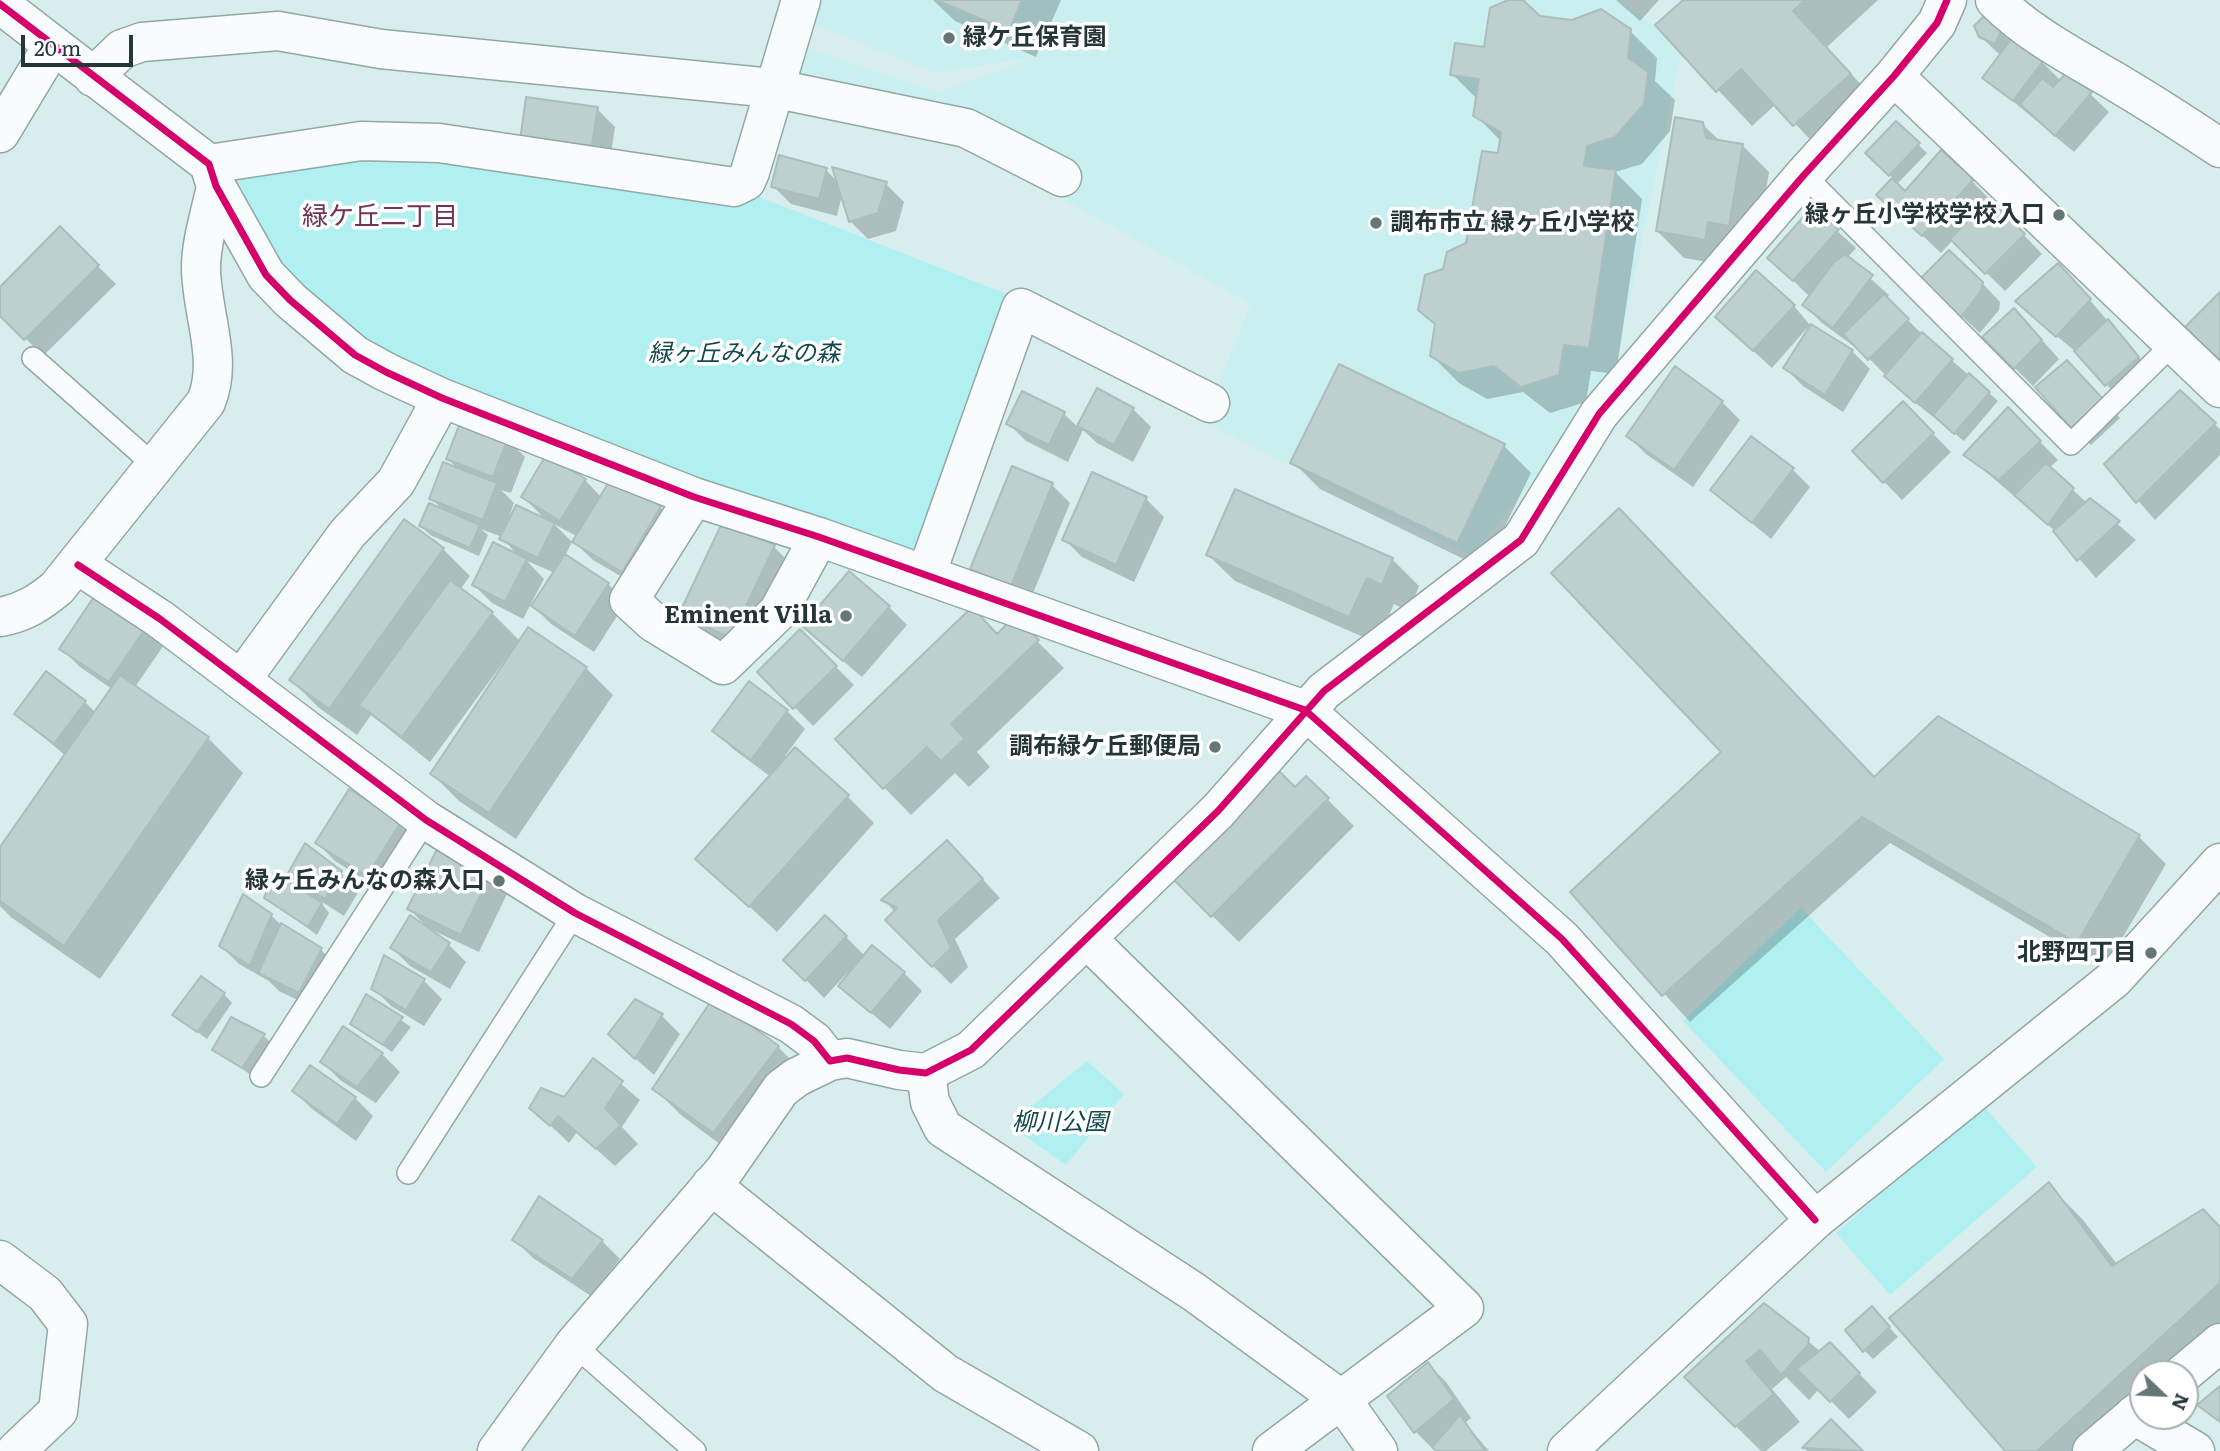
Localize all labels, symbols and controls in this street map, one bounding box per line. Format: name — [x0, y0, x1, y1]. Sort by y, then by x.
scale bar — [24, 21, 136, 65]
place label: 緑ケ丘保育園 — [963, 24, 1107, 52]
marker: 緑ケ丘保育園 — [941, 30, 957, 46]
text: 20 m — [34, 31, 81, 62]
district label: 緑ケ丘二丁目 — [302, 201, 458, 233]
place label: 緑ヶ丘小学校学校入口 — [1805, 201, 2045, 229]
marker: 緑ヶ丘小学校学校入口 — [2051, 207, 2067, 223]
place label: 調布市立 緑ヶ丘小学校 — [1390, 209, 1635, 237]
marker: 調布市立 緑ヶ丘小学校 — [1368, 215, 1384, 231]
park label: 緑ヶ丘みんなの森 — [648, 340, 840, 368]
place label: Eminent Villa — [664, 602, 832, 630]
marker: Eminent Villa — [838, 608, 854, 624]
place label: 調布緑ケ丘郵便局 — [1009, 733, 1201, 761]
marker: 調布緑ケ丘郵便局 — [1207, 739, 1223, 755]
place label: 緑ヶ丘みんなの森入口 — [245, 867, 485, 895]
marker: 緑ヶ丘みんなの森入口 — [491, 873, 507, 889]
place label: 北野四丁目 — [2017, 939, 2137, 967]
marker: 北野四丁目 — [2143, 945, 2159, 961]
park label: 柳川公園 — [1012, 1109, 1108, 1137]
north arrow — [2129, 1360, 2199, 1430]
text: N — [2165, 1390, 2197, 1415]

